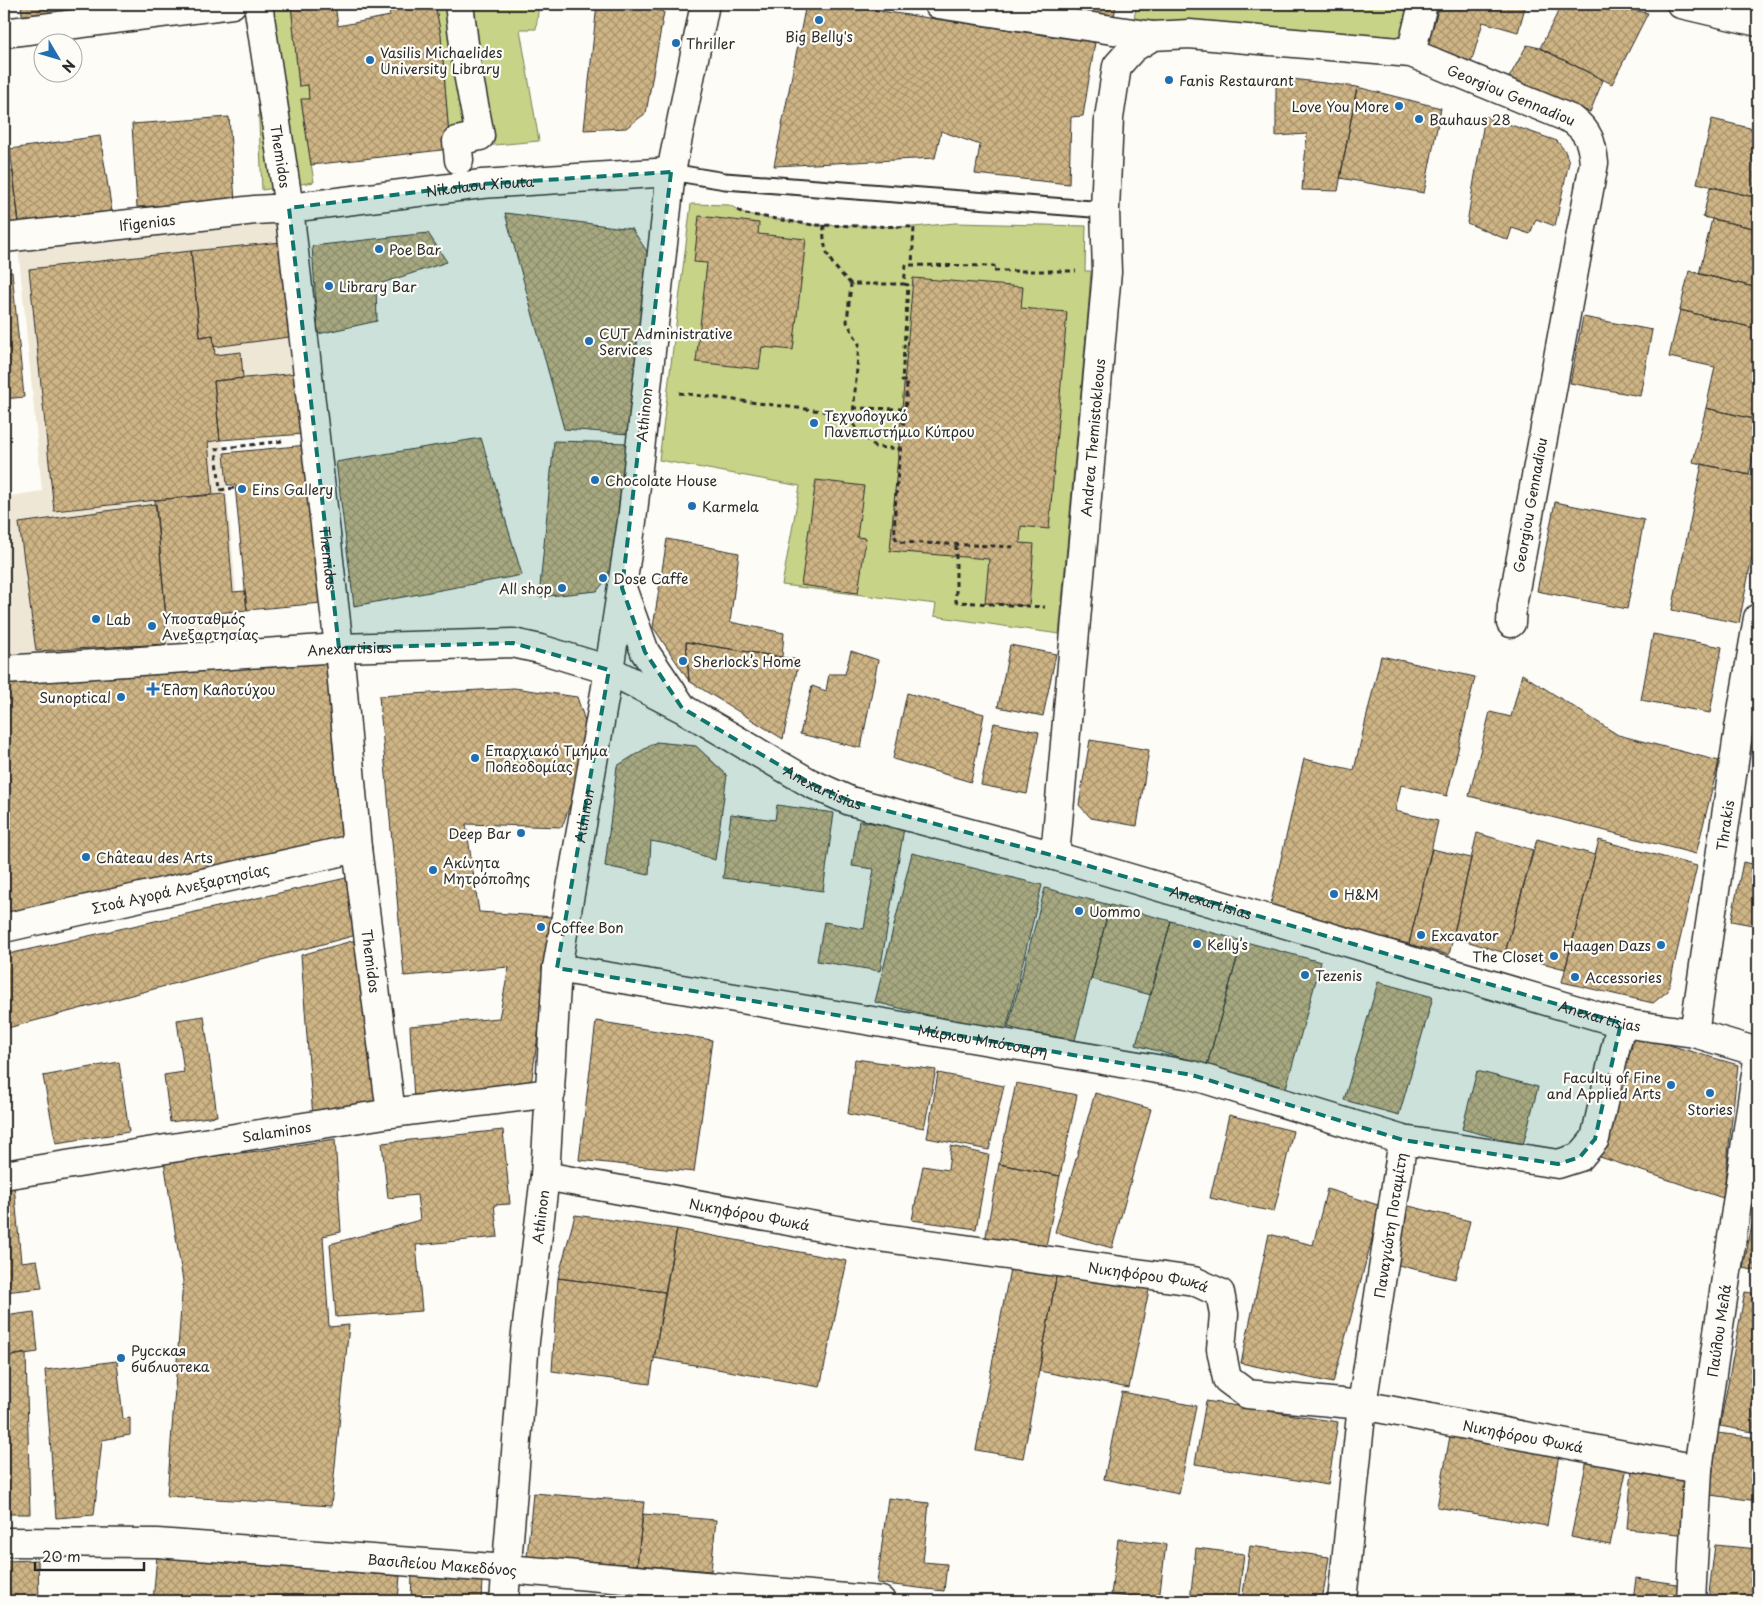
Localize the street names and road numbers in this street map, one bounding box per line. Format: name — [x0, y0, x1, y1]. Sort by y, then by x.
street label: Georgiou Gennadiou — [1444, 59, 1579, 130]
street label: Themidos — [266, 123, 296, 190]
street label: Nikolaou Xiouta — [425, 170, 535, 201]
street label: Ifigenias — [118, 208, 176, 236]
street label: Andrea Themistokleous — [1075, 358, 1110, 518]
street label: Athinon — [631, 387, 657, 443]
street label: Georgiou Gennadiou — [1508, 436, 1552, 574]
street label: Themidos — [315, 525, 343, 591]
street label: Anexartisias — [306, 636, 392, 661]
street label: Anexartisias — [780, 759, 865, 814]
street label: Athinon — [569, 787, 599, 844]
street label: Thrakis — [1711, 798, 1739, 852]
street label: Στοά Αγορά Ανεξαρτησίας — [90, 858, 271, 918]
street label: Anexartisias — [1167, 880, 1255, 924]
street label: Themidos — [357, 928, 386, 994]
street label: Anexartisias — [1556, 995, 1642, 1036]
street label: Μάρκου Μπότσαρη — [916, 1018, 1050, 1061]
street label: Salaminos — [240, 1115, 313, 1147]
street label: Παναγιώτη Ποταμίτη — [1368, 1151, 1411, 1299]
street label: Athinon — [526, 1189, 554, 1245]
street label: Νικηφόρου Φωκά — [688, 1192, 812, 1235]
street label: Νικηφόρου Φωκά — [1087, 1256, 1212, 1297]
street label: Παύλου Μελά — [1701, 1283, 1735, 1378]
street label: Νικηφόρου Φωκά — [1461, 1414, 1585, 1457]
street label: Βασιλείου Μακεδόνος — [367, 1548, 518, 1580]

